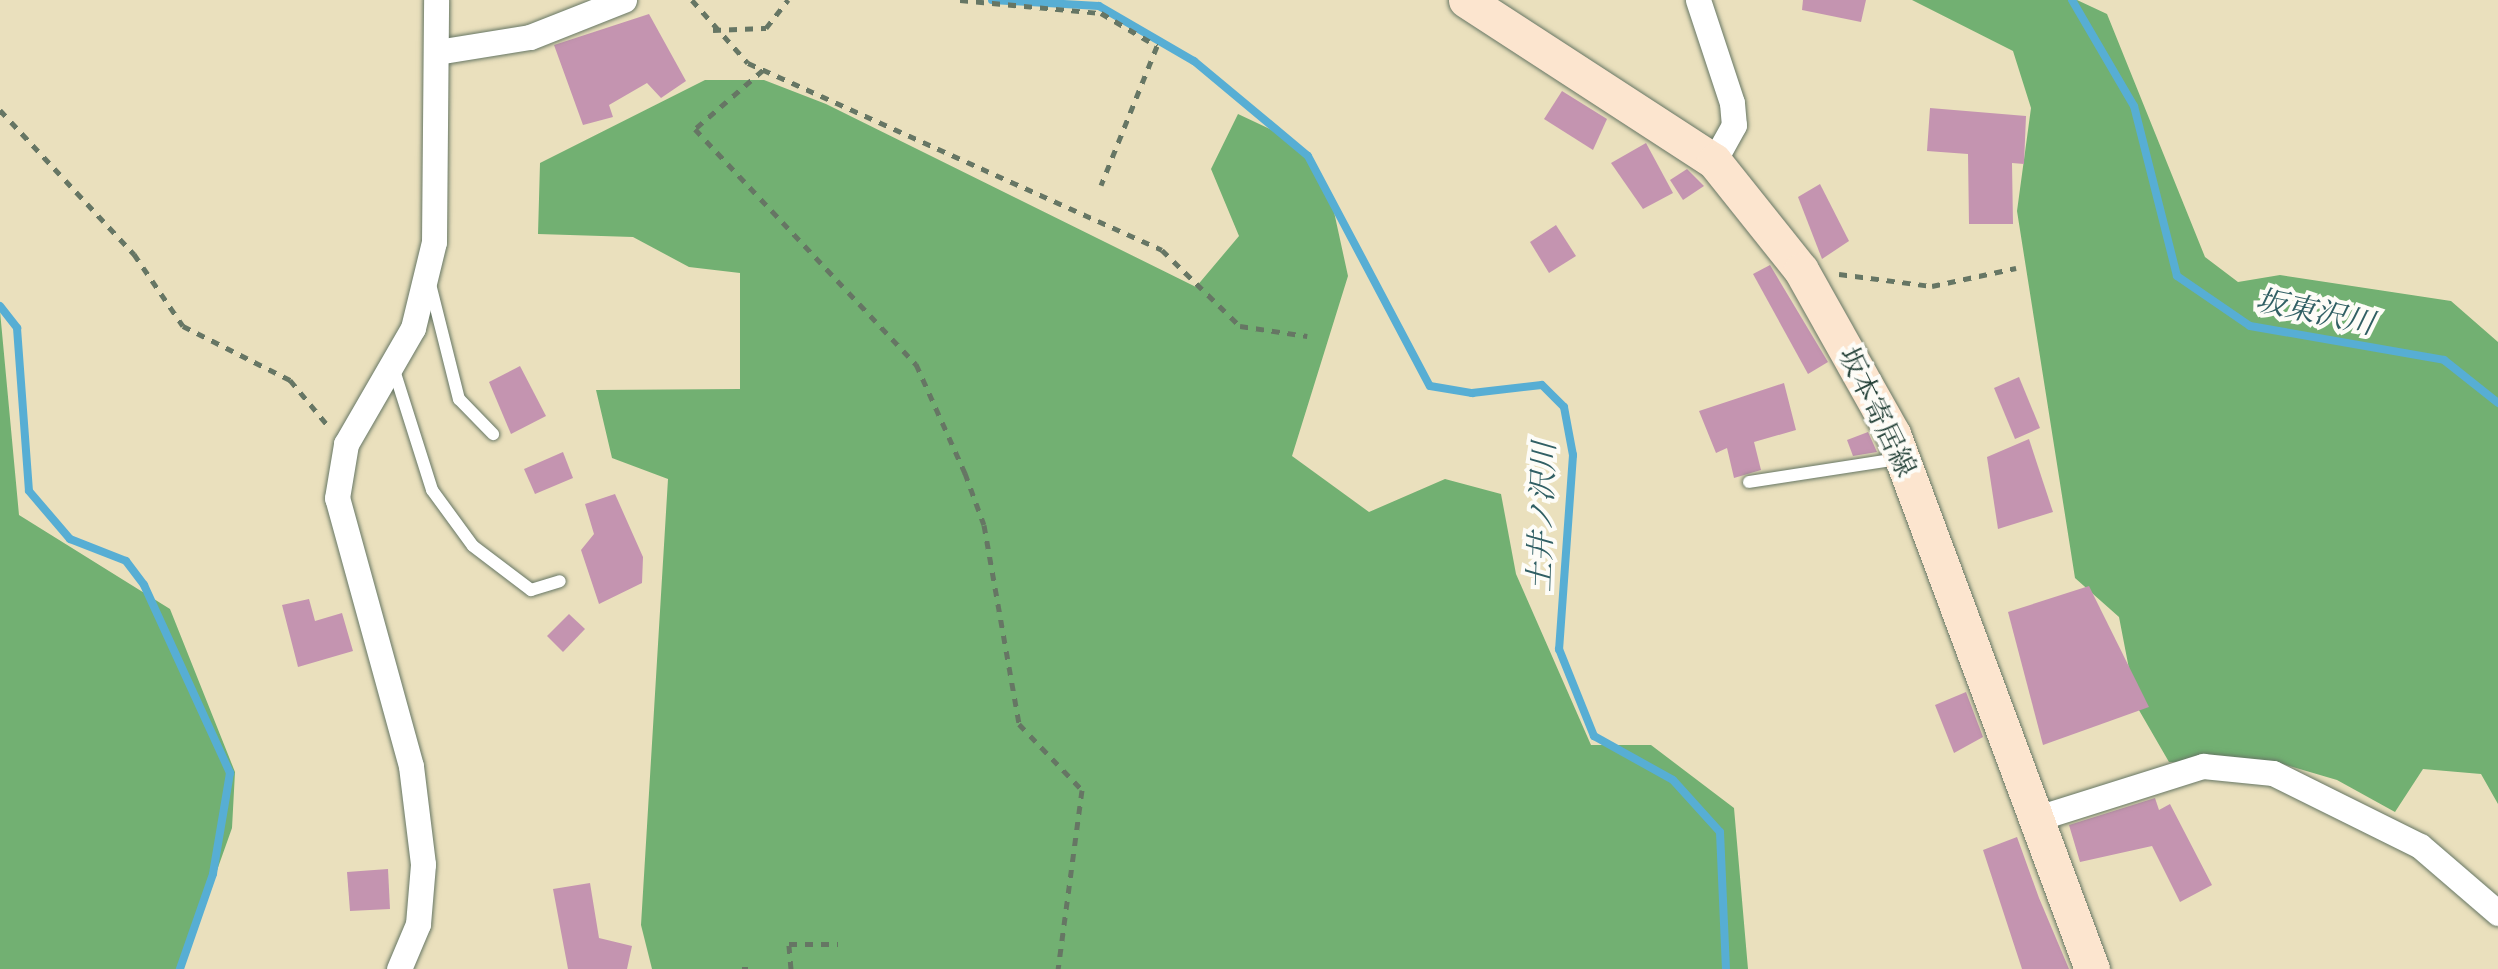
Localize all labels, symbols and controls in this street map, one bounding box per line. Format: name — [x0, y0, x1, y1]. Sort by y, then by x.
water label: 坂東沢川 — [2253, 282, 2377, 342]
street label: 坂本寄居線 — [1831, 342, 1923, 482]
water label: 土井ノ沢川 — [1521, 441, 1563, 593]

